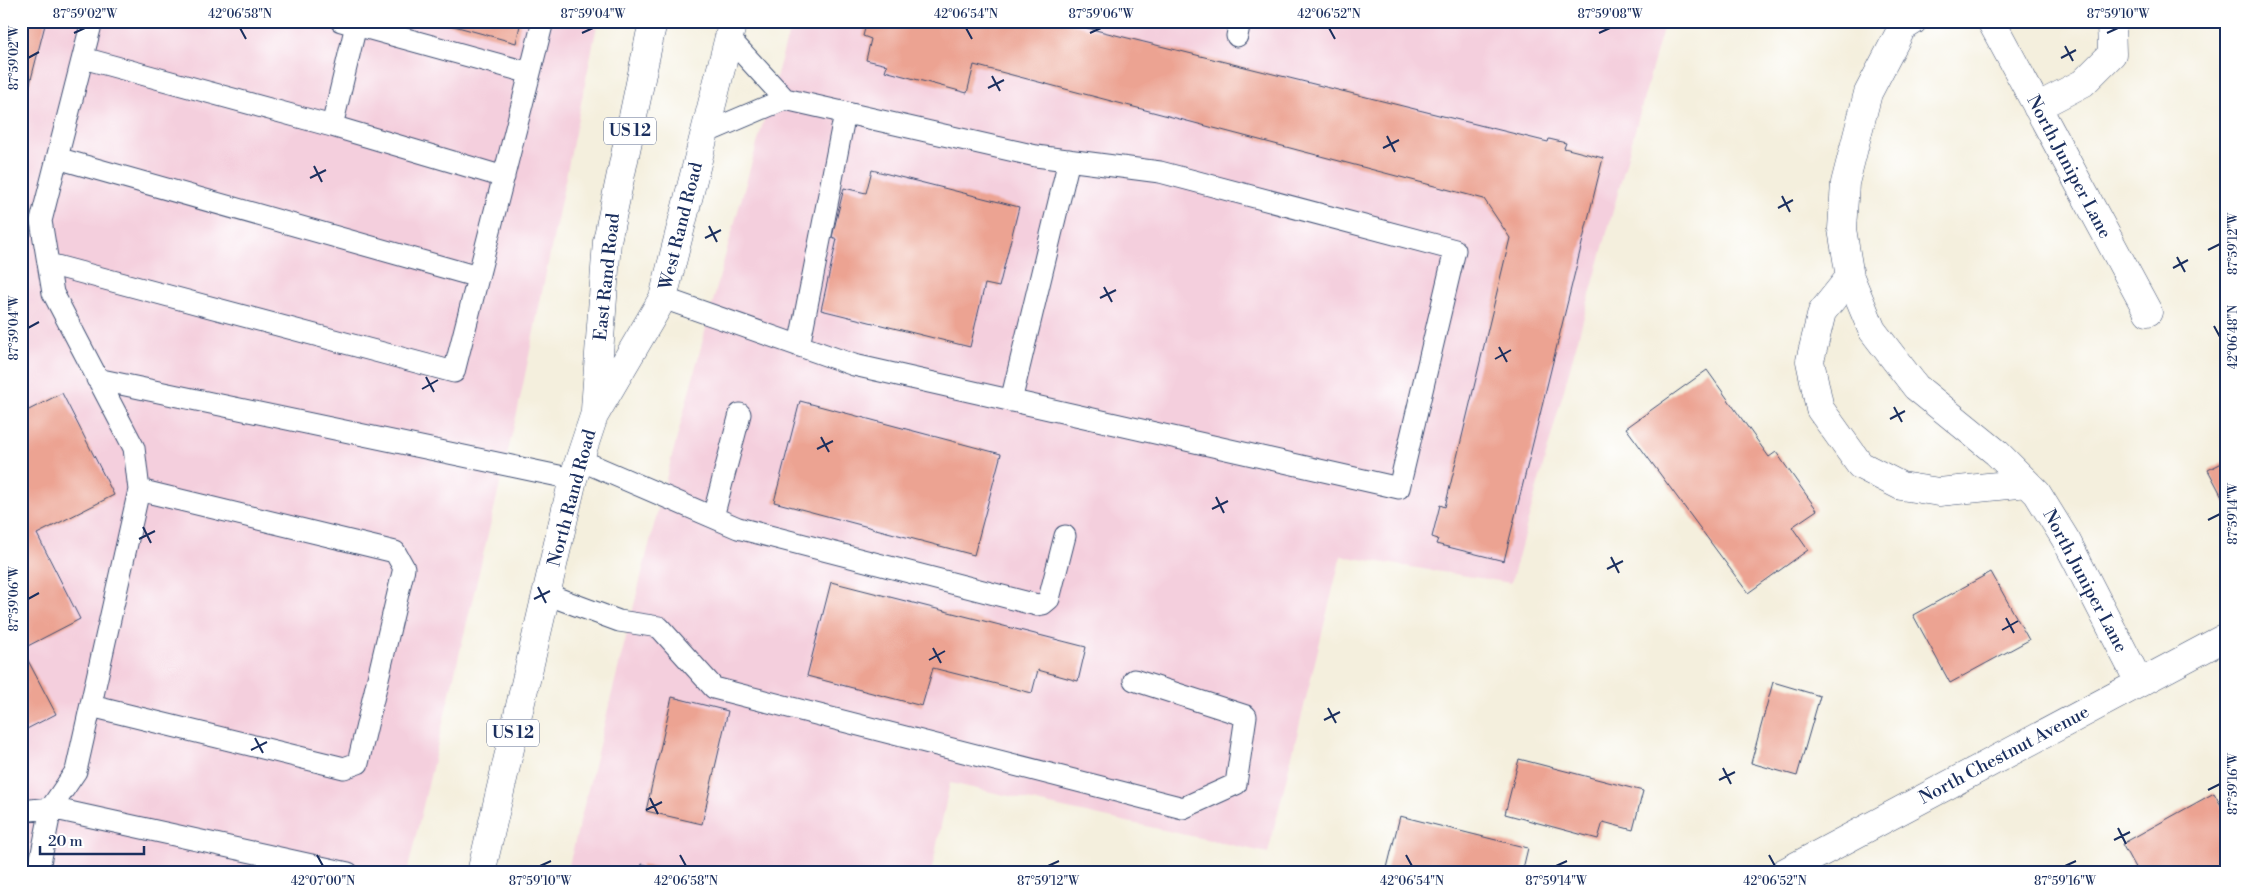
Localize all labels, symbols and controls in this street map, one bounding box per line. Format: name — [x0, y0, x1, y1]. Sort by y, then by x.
text: 87°59'02"W — [53, 7, 118, 22]
text: 42°06'58"N — [208, 7, 272, 22]
text: 87°59'04"W — [561, 7, 627, 22]
text: 42°06'54"N — [934, 7, 998, 22]
text: 87°59'06"W — [1068, 7, 1135, 22]
text: 42°06'52"N — [1297, 7, 1361, 22]
text: 87°59'08"W — [1577, 7, 1644, 22]
text: 87°59'10"W — [2087, 7, 2150, 22]
text: 87°59'02"W — [7, 25, 22, 90]
street label: North Juniper Lane — [2022, 91, 2116, 243]
road number: US 12 — [604, 118, 656, 144]
street label: West Rand Road — [654, 159, 708, 293]
street label: East Rand Road — [589, 211, 625, 342]
text: 87°59'12"W — [2226, 212, 2241, 275]
text: 87°59'04"W — [7, 294, 22, 360]
text: 42°06'48"N — [2226, 305, 2241, 369]
street label: North Rand Road — [543, 426, 602, 569]
text: 87°59'14"W — [2226, 482, 2241, 545]
street label: North Juniper Lane — [2038, 505, 2132, 657]
text: 87°59'06"W — [7, 565, 22, 632]
street label: North Chestnut Avenue — [1915, 700, 2093, 810]
road number: US 12 — [487, 720, 539, 746]
text: 87°59'16"W — [2226, 752, 2241, 815]
scale bar — [40, 824, 144, 856]
text: 20 m — [48, 832, 83, 851]
text: 42°07'00"N — [291, 874, 355, 889]
text: 87°59'10"W — [509, 874, 572, 889]
text: 42°06'58"N — [654, 874, 718, 889]
text: 87°59'12"W — [1017, 874, 1080, 889]
text: 42°06'54"N — [1380, 874, 1444, 889]
text: 87°59'14"W — [1525, 874, 1588, 889]
text: 42°06'52"N — [1743, 874, 1807, 889]
text: 87°59'16"W — [2034, 874, 2097, 889]

